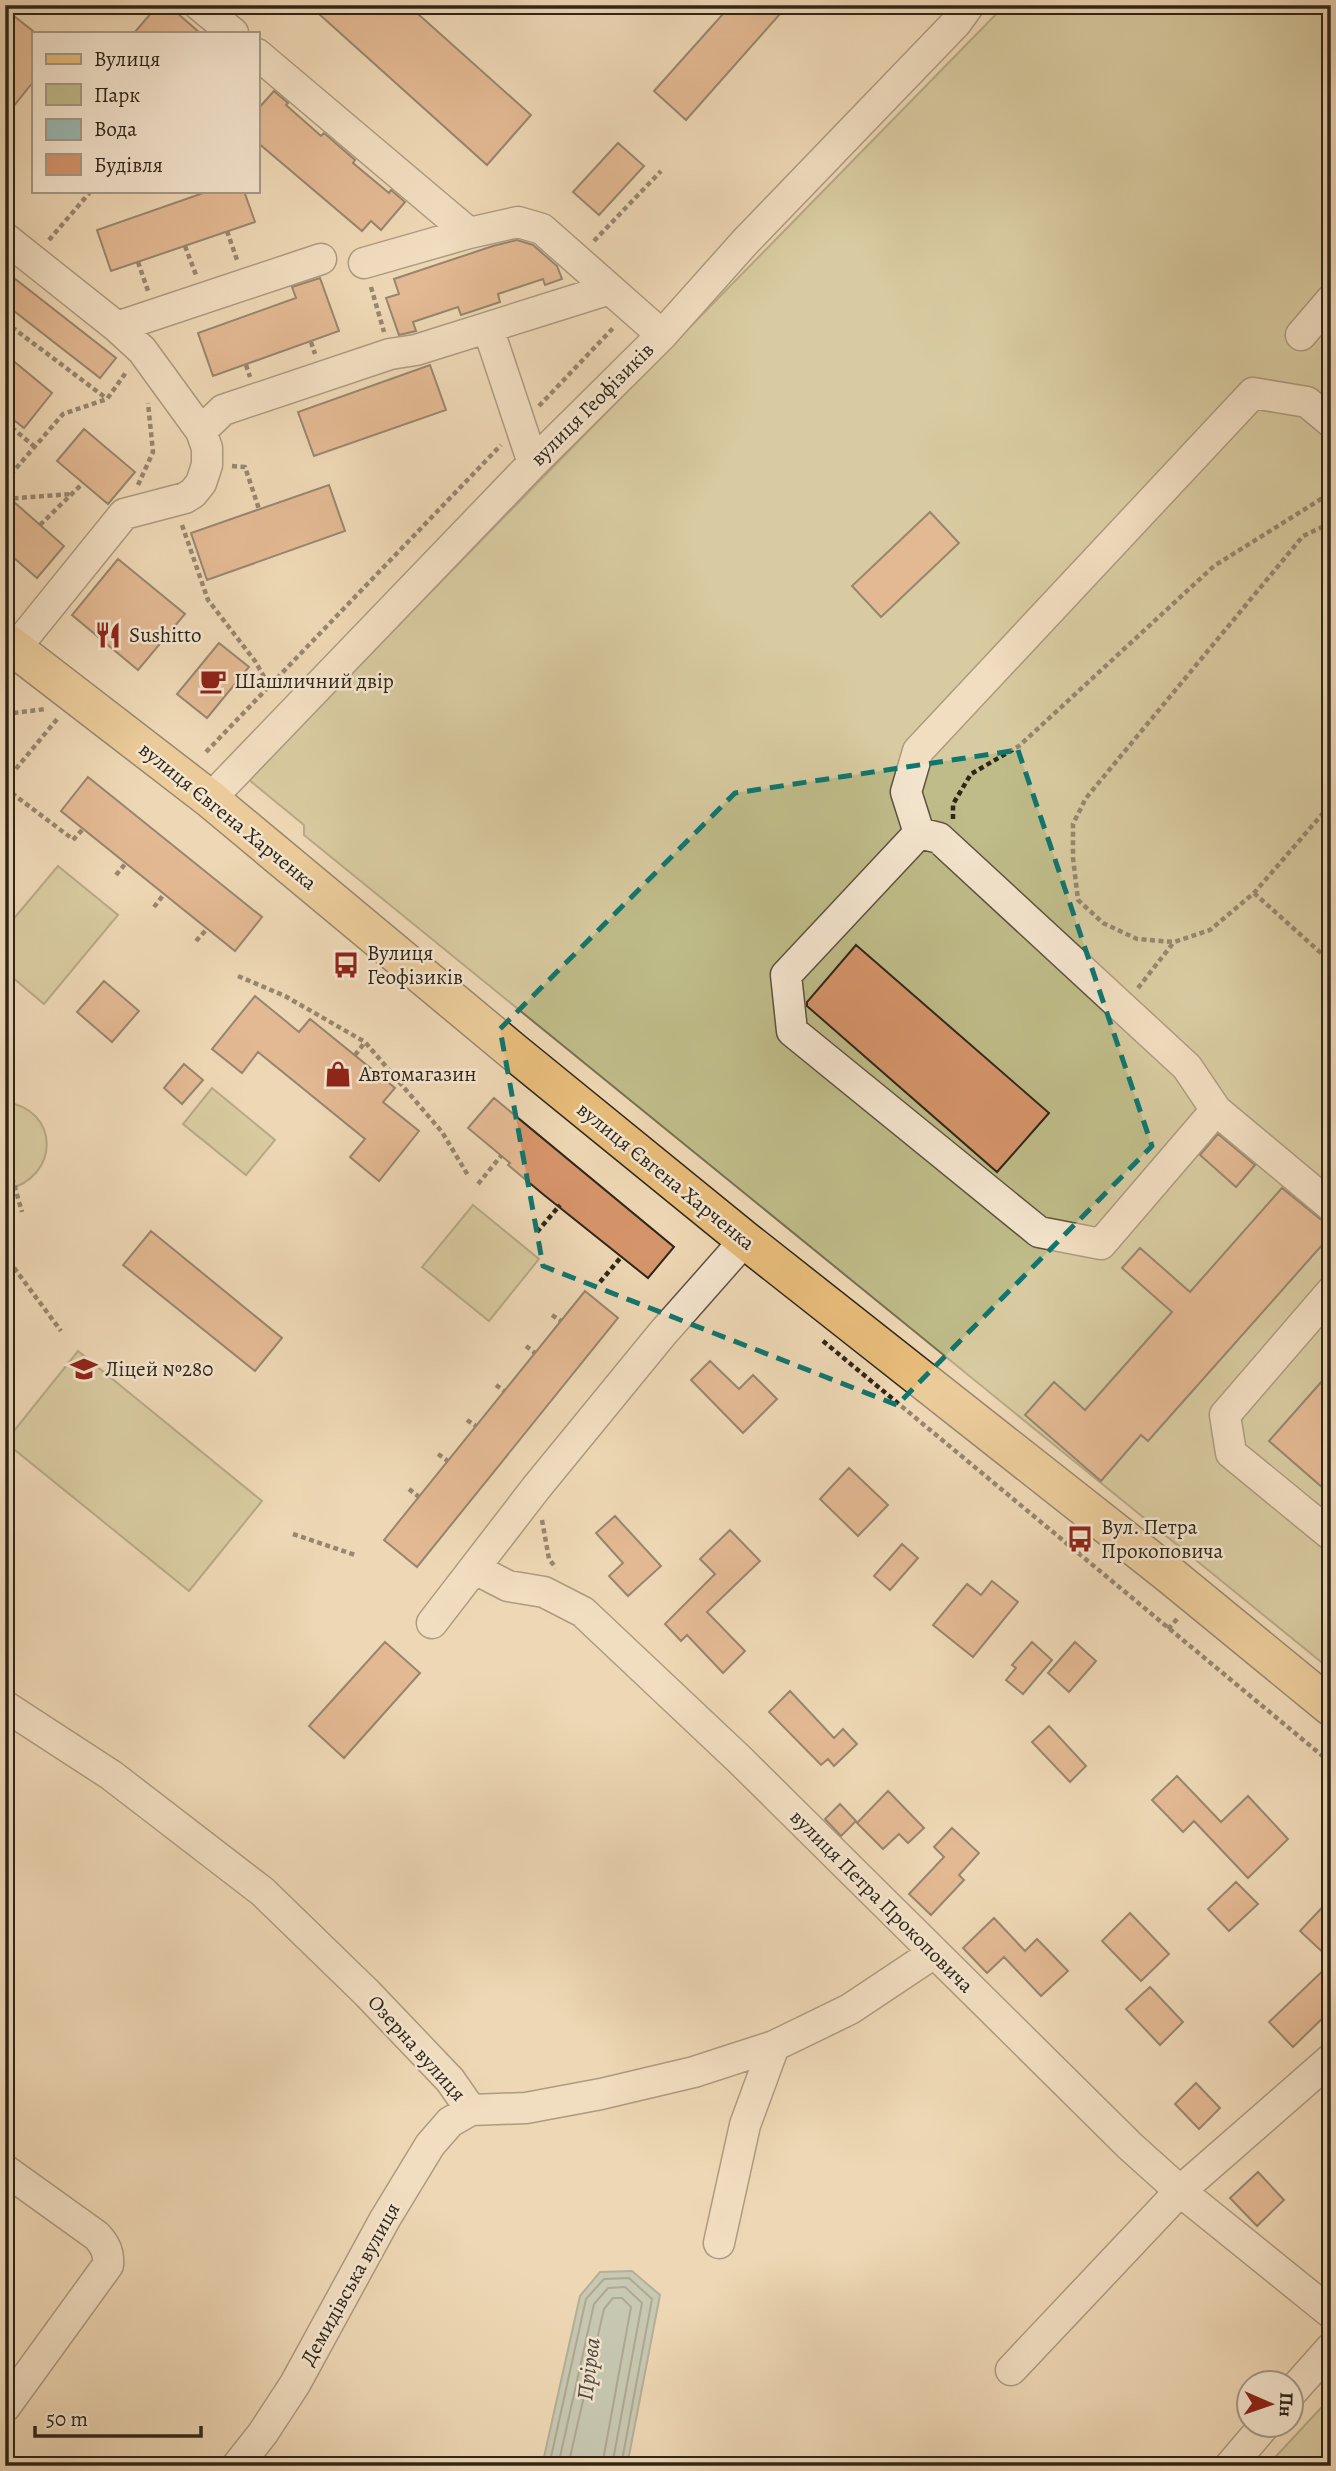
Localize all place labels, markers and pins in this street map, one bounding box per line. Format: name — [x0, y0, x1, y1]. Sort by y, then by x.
restaurant icon: Sushitto — [93, 620, 123, 650]
place label: Sushitto — [129, 621, 201, 649]
cafe icon: Шашличний двір — [198, 666, 228, 696]
place label: Шашличний двір — [234, 667, 394, 695]
place label: Вулиця Геофізиків — [367, 939, 463, 991]
bus stop icon: Вулиця Геофізиків — [331, 950, 361, 980]
shop icon: Автомагазин — [323, 1059, 353, 1089]
place label: Автомагазин — [358, 1060, 477, 1088]
school or university icon: Ліцей №280 — [69, 1354, 99, 1384]
place label: Ліцей №280 — [105, 1355, 213, 1383]
place label: Вул. Петра Прокоповича — [1101, 1513, 1224, 1565]
bus stop icon: Вул. Петра Прокоповича — [1065, 1524, 1095, 1554]

